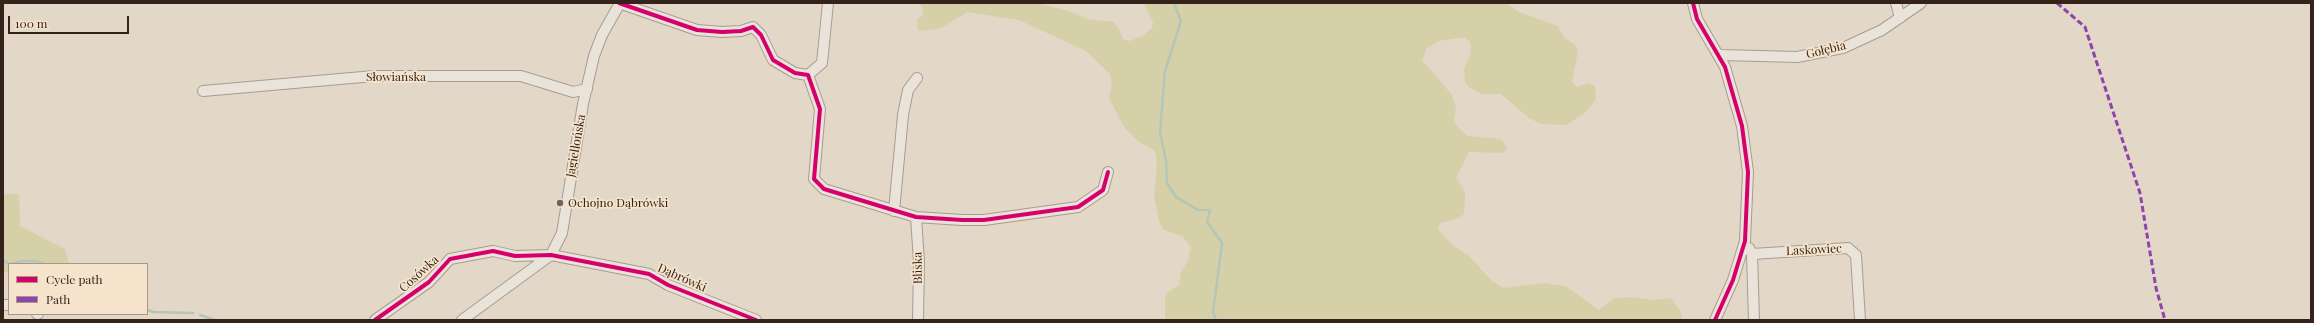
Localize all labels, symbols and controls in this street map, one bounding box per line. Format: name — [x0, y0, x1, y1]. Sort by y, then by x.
scale bar — [10, 8, 131, 34]
text: 100 m — [15, 15, 47, 31]
street label: Gołębia — [1805, 38, 1847, 62]
street label: Słowiańska — [366, 70, 426, 84]
street label: Jagiellońska — [563, 113, 589, 179]
place label: Ochojno Dąbrówki — [568, 196, 668, 210]
marker: Ochojno Dąbrówki — [555, 198, 565, 208]
street label: Laskowiec — [1786, 241, 1842, 259]
street label: Bliska — [911, 252, 925, 284]
street label: Cosówka — [396, 253, 442, 295]
street label: Dąbrówki — [655, 261, 709, 295]
legend — [8, 263, 148, 315]
text: Cycle path — [46, 271, 103, 287]
text: Path — [46, 291, 70, 307]

